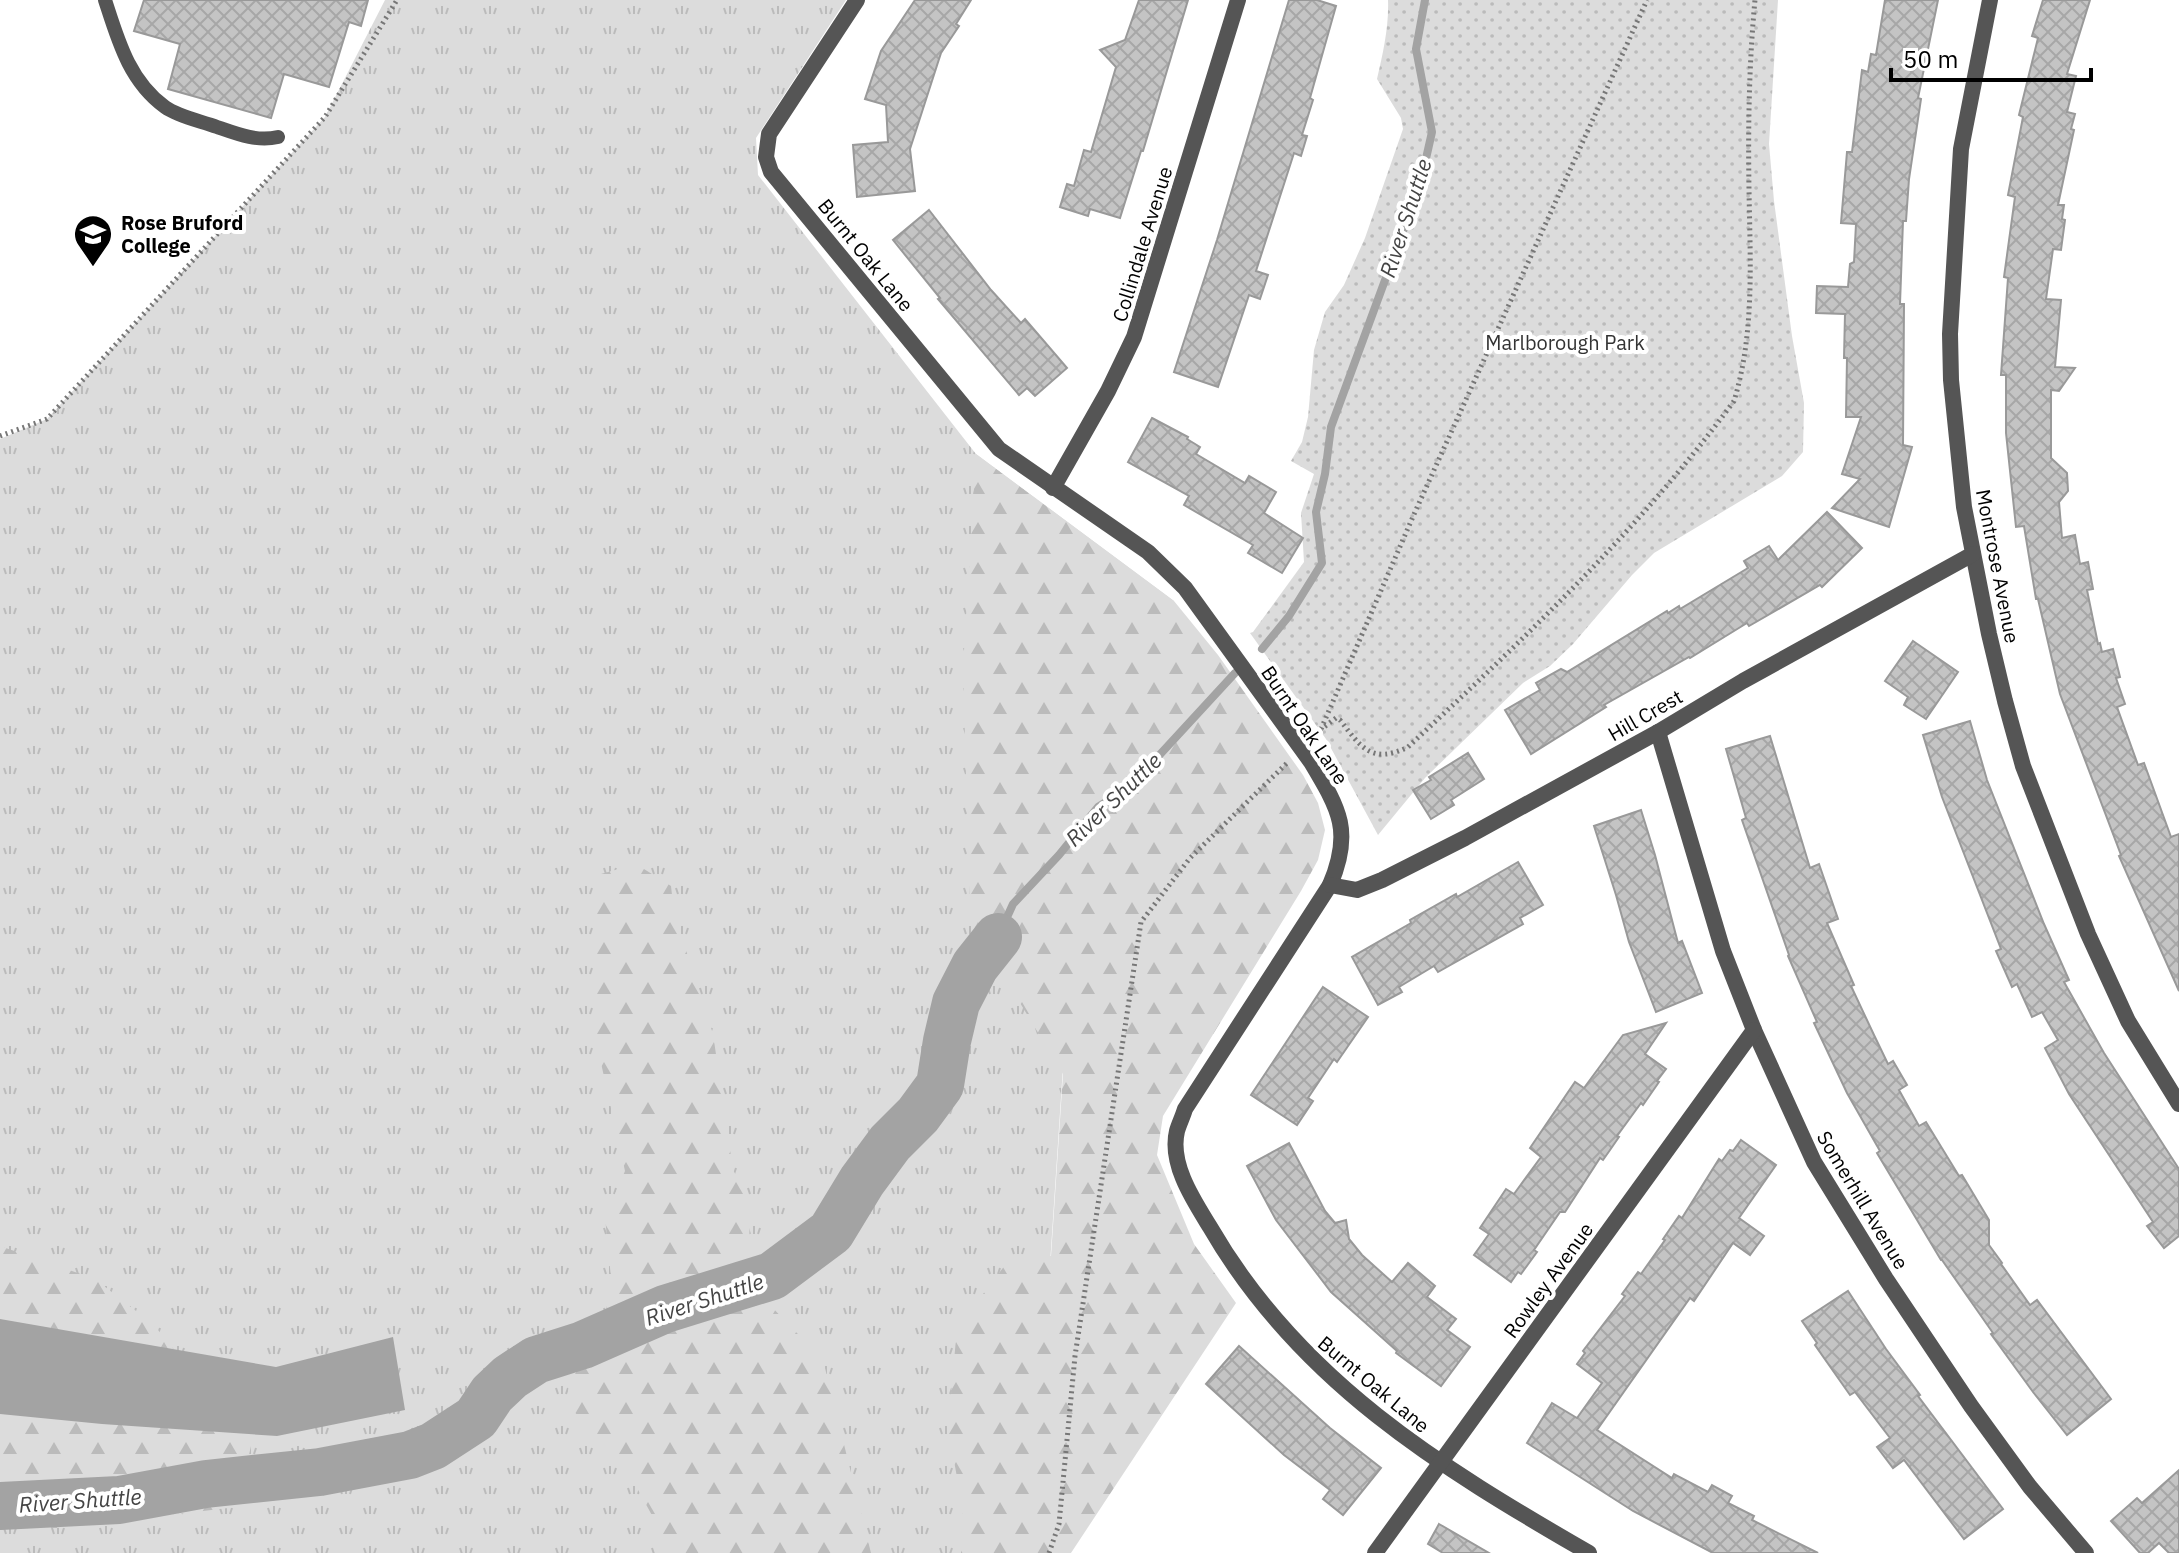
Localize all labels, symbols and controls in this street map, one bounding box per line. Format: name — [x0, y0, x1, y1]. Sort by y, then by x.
scale bar — [1891, 32, 2091, 82]
text: 50 m — [1903, 43, 1958, 75]
water label: River Shuttle — [1372, 155, 1438, 281]
street label: Collindale Avenue — [1106, 163, 1178, 325]
street label: Burnt Oak Lane — [812, 193, 920, 317]
place label: Rose Bruford College — [121, 209, 243, 259]
school or university icon: Rose Bruford College — [72, 213, 114, 268]
park label: Marlborough Park — [1485, 329, 1645, 356]
street label: Montrose Avenue — [1970, 487, 2026, 645]
street label: Burnt Oak Lane — [1255, 660, 1355, 790]
street label: Hill Crest — [1603, 683, 1687, 747]
water label: River Shuttle — [1059, 746, 1167, 852]
street label: Somerhill Avenue — [1811, 1126, 1915, 1274]
street label: Rowley Avenue — [1497, 1217, 1599, 1343]
water label: River Shuttle — [641, 1266, 767, 1332]
street label: Burnt Oak Lane — [1312, 1329, 1436, 1439]
water label: River Shuttle — [18, 1481, 142, 1519]

